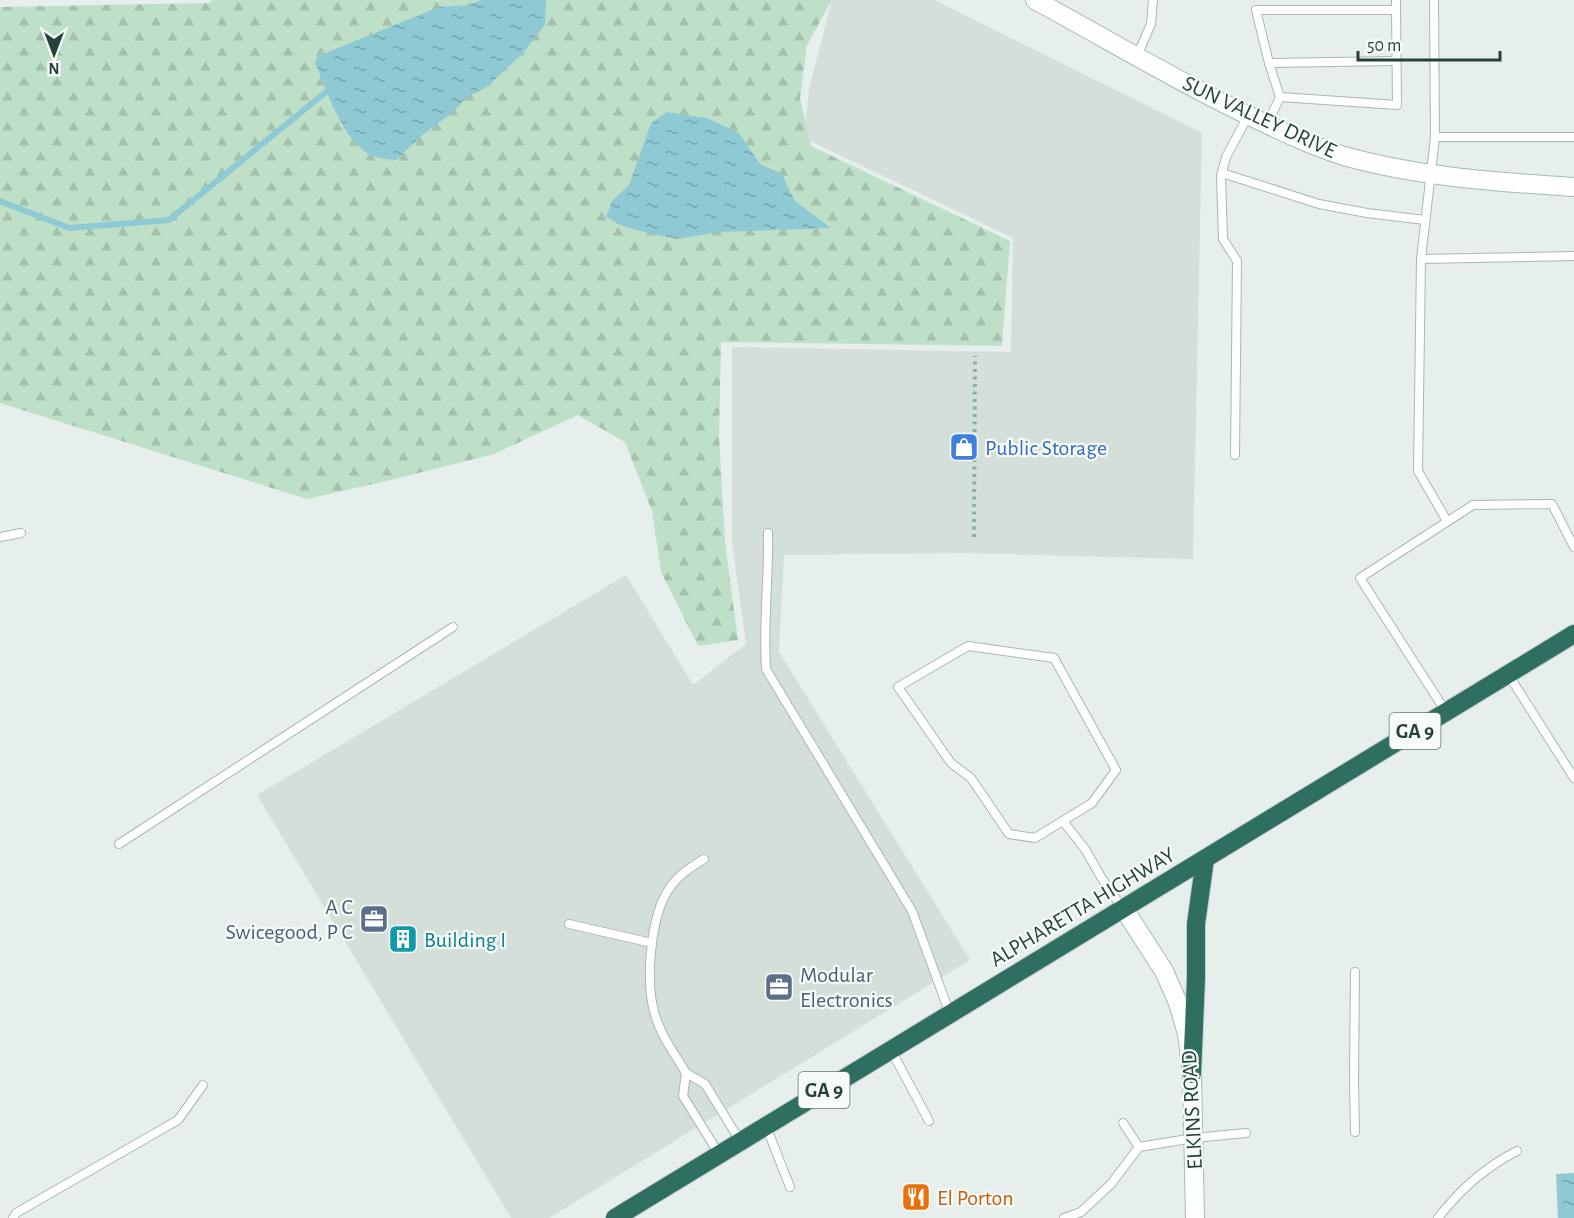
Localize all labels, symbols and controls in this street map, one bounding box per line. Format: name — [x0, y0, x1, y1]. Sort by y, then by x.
north arrow — [24, 24, 84, 84]
scale bar — [1358, 24, 1500, 62]
text: 50 m — [1367, 37, 1401, 55]
text: N — [48, 60, 60, 76]
street label: SUN VALLEY DRIVE — [1179, 72, 1340, 162]
shop icon: Public Storage — [948, 431, 980, 463]
place label: Public Storage — [985, 437, 1107, 459]
road number: GA 9 — [1390, 713, 1440, 749]
street label: ALPHARETTA HIGHWAY — [986, 843, 1179, 971]
place label: A C Swicegood, P C — [226, 896, 353, 943]
office icon: A C Swicegood, P C — [358, 903, 390, 935]
building icon: Building I — [387, 923, 419, 955]
place label: Building I — [424, 929, 506, 951]
place label: Modular Electronics — [800, 964, 893, 1011]
office icon: Modular Electronics — [763, 971, 795, 1003]
street label: ELKINS ROAD — [1178, 1050, 1206, 1170]
road number: GA 9 — [798, 1072, 850, 1108]
restaurant icon: El Porton — [900, 1181, 932, 1213]
place label: El Porton — [937, 1187, 1014, 1209]

